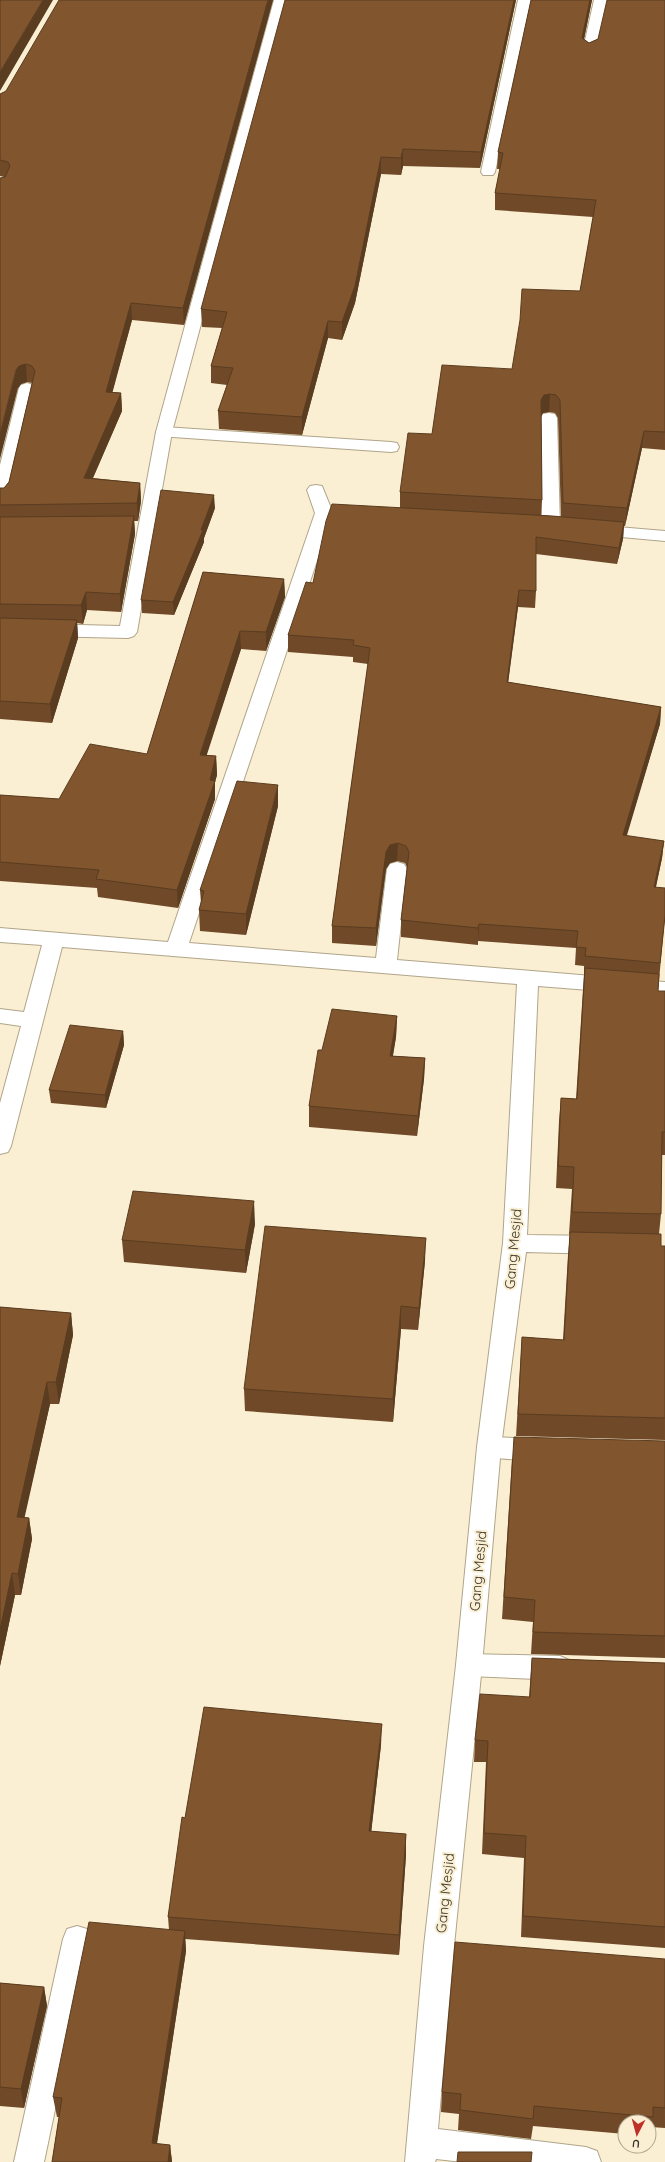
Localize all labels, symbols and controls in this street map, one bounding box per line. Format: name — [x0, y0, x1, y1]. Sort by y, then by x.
street label: Gang Mesjid — [501, 1208, 525, 1290]
street label: Gang Mesjid — [466, 1530, 490, 1612]
street label: Gang Mesjid — [432, 1852, 458, 1934]
north arrow — [617, 2114, 657, 2154]
text: U — [631, 2137, 641, 2151]

